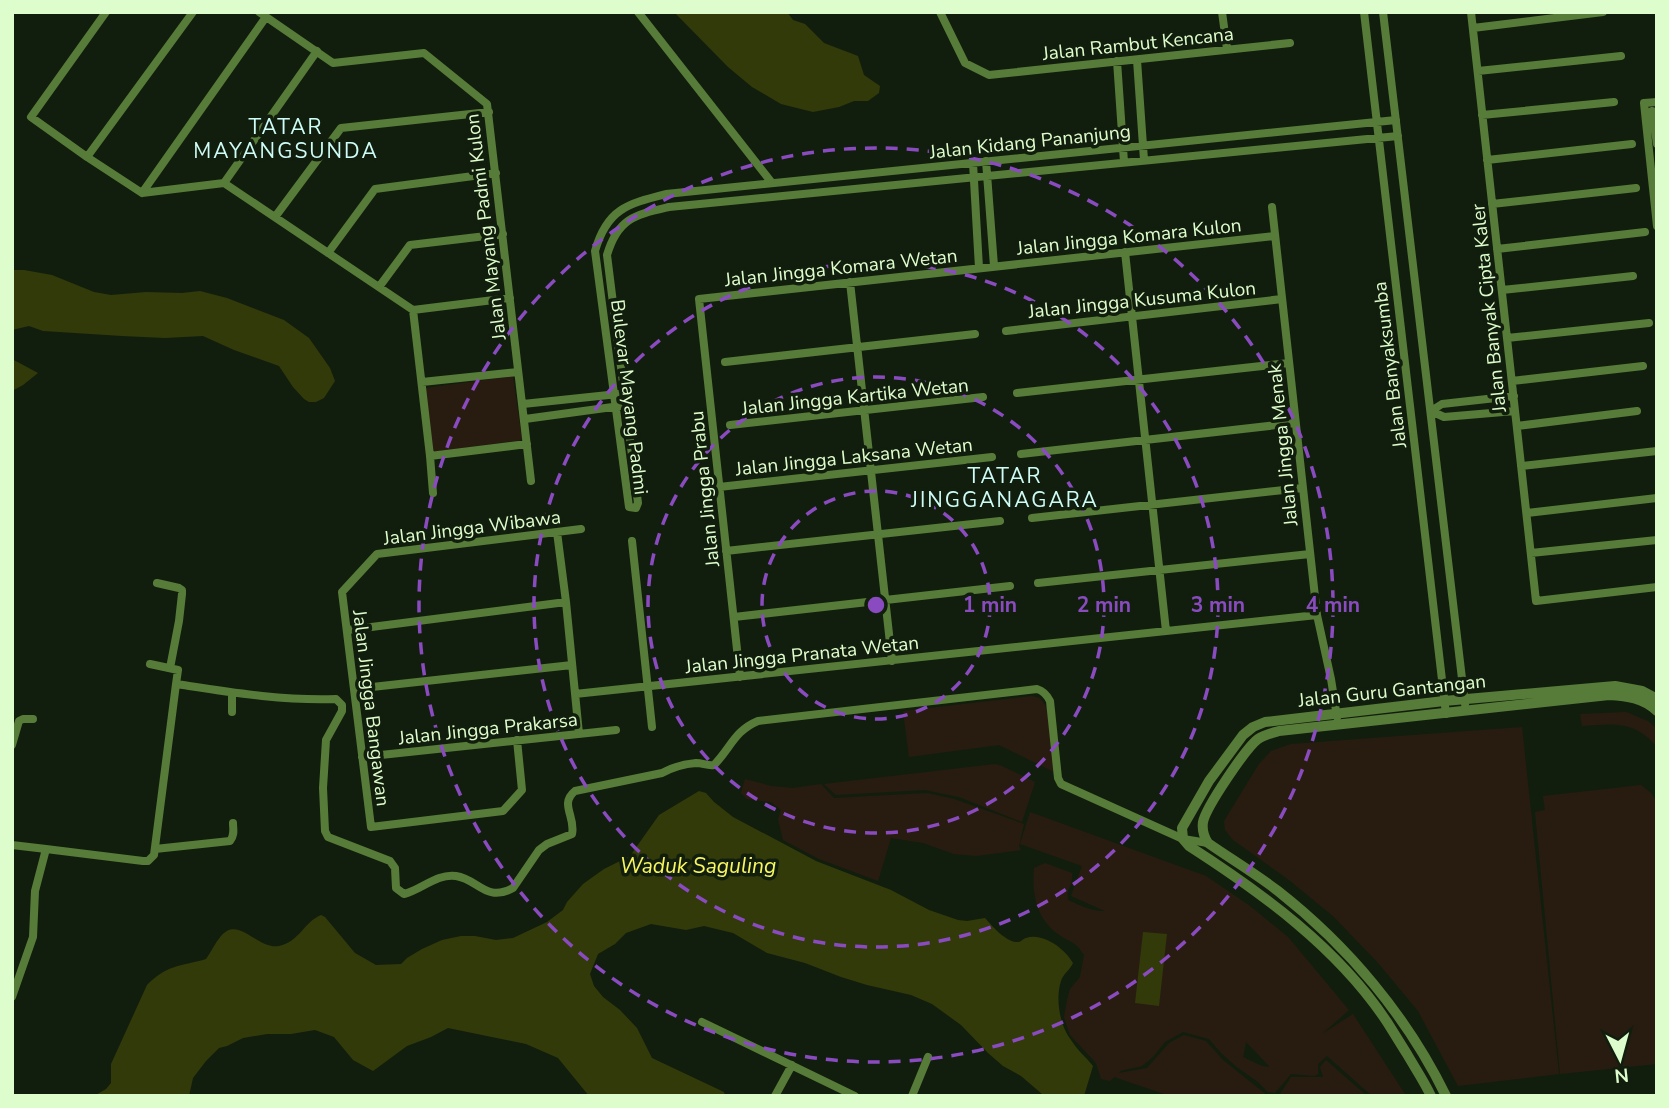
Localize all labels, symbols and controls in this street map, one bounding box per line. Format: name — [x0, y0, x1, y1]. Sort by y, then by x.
street label: Jalan Rambut Kencana — [1040, 21, 1235, 67]
street label: Jalan Mayang Padmi Kulon — [459, 112, 513, 342]
district label: TATAR MAYANGSUNDA — [193, 113, 379, 165]
street label: Jalan Kidang Pananjung — [927, 118, 1132, 166]
street label: Jalan Banyak Cipta Kaler — [1465, 202, 1513, 414]
street label: Jalan Jingga Komara Kulon — [1015, 212, 1243, 262]
street label: Jalan Jingga Komara Wetan — [722, 243, 959, 293]
street label: Jalan Jingga Kusuma Kulon — [1026, 275, 1257, 325]
street label: Jalan Banyaksumba — [1367, 280, 1413, 451]
street label: Bulevar Mayang Padmi — [604, 298, 654, 496]
street label: Jalan Jingga Menak — [1262, 362, 1305, 528]
street label: Jalan Jingga Kartika Wetan — [739, 372, 970, 422]
street label: Jalan Jingga Prabu — [684, 410, 726, 569]
street label: Jalan Jingga Laksana Wetan — [733, 432, 974, 482]
district label: TATAR JINGGANAGARA — [910, 462, 1099, 514]
street label: Jalan Jingga Wibawa — [381, 504, 562, 552]
text: 1 min — [963, 591, 1017, 619]
text: 2 min — [1077, 591, 1131, 619]
text: 3 min — [1191, 591, 1245, 619]
text: 4 min — [1306, 591, 1360, 619]
centre of rings — [864, 593, 888, 617]
street label: Jalan Jingga Bangawan — [346, 607, 396, 808]
street label: Jalan Jingga Pranata Wetan — [683, 630, 920, 680]
street label: Jalan Guru Gantangan — [1296, 668, 1487, 714]
street label: Jalan Jingga Prakarsa — [396, 707, 579, 751]
water label: Waduk Saguling — [620, 852, 776, 880]
north arrow — [1585, 1024, 1655, 1094]
text: N — [1613, 1061, 1630, 1089]

